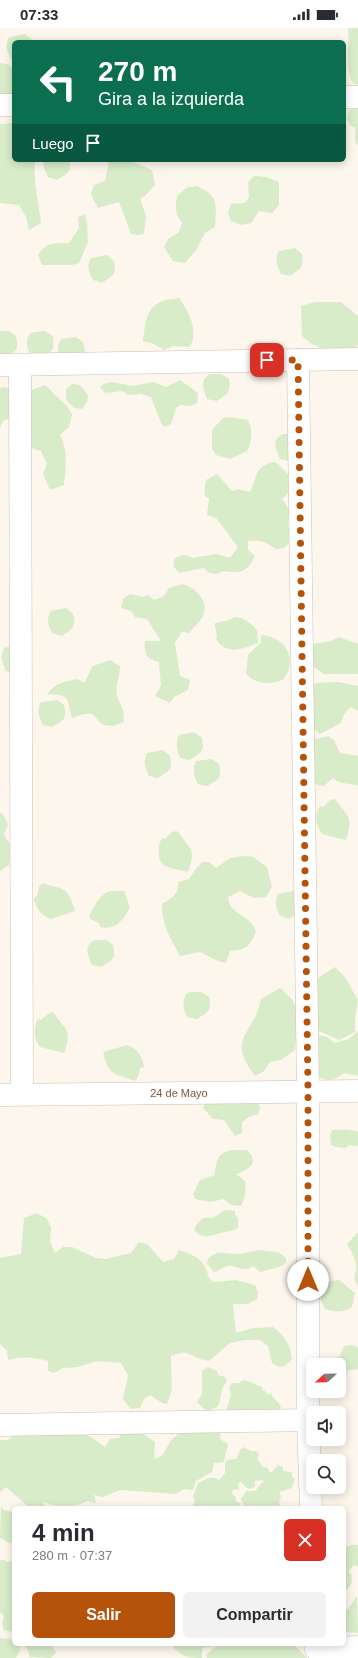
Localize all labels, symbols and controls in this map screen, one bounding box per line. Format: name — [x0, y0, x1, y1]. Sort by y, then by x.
text: 07:33 — [20, 6, 58, 23]
icon: left — [32, 56, 84, 108]
text: 270 m — [98, 56, 177, 87]
text: Gira a la izquierda — [98, 89, 244, 109]
icon: arrive — [82, 132, 104, 154]
text: Luego — [32, 135, 74, 152]
pin — [250, 343, 284, 377]
icon: arrive — [256, 349, 278, 371]
street label: 24 de Mayo — [150, 1087, 208, 1099]
position arrow — [287, 1259, 329, 1301]
north arrow — [306, 1358, 346, 1398]
map controls — [306, 1358, 346, 1494]
button: sound — [306, 1406, 346, 1446]
button: search — [306, 1454, 346, 1494]
text: 4 min — [32, 1519, 95, 1546]
button: close — [284, 1519, 326, 1561]
text: 280 m · 07:37 — [32, 1548, 112, 1563]
button: Salir — [32, 1592, 175, 1638]
button: Compartir — [183, 1592, 326, 1638]

